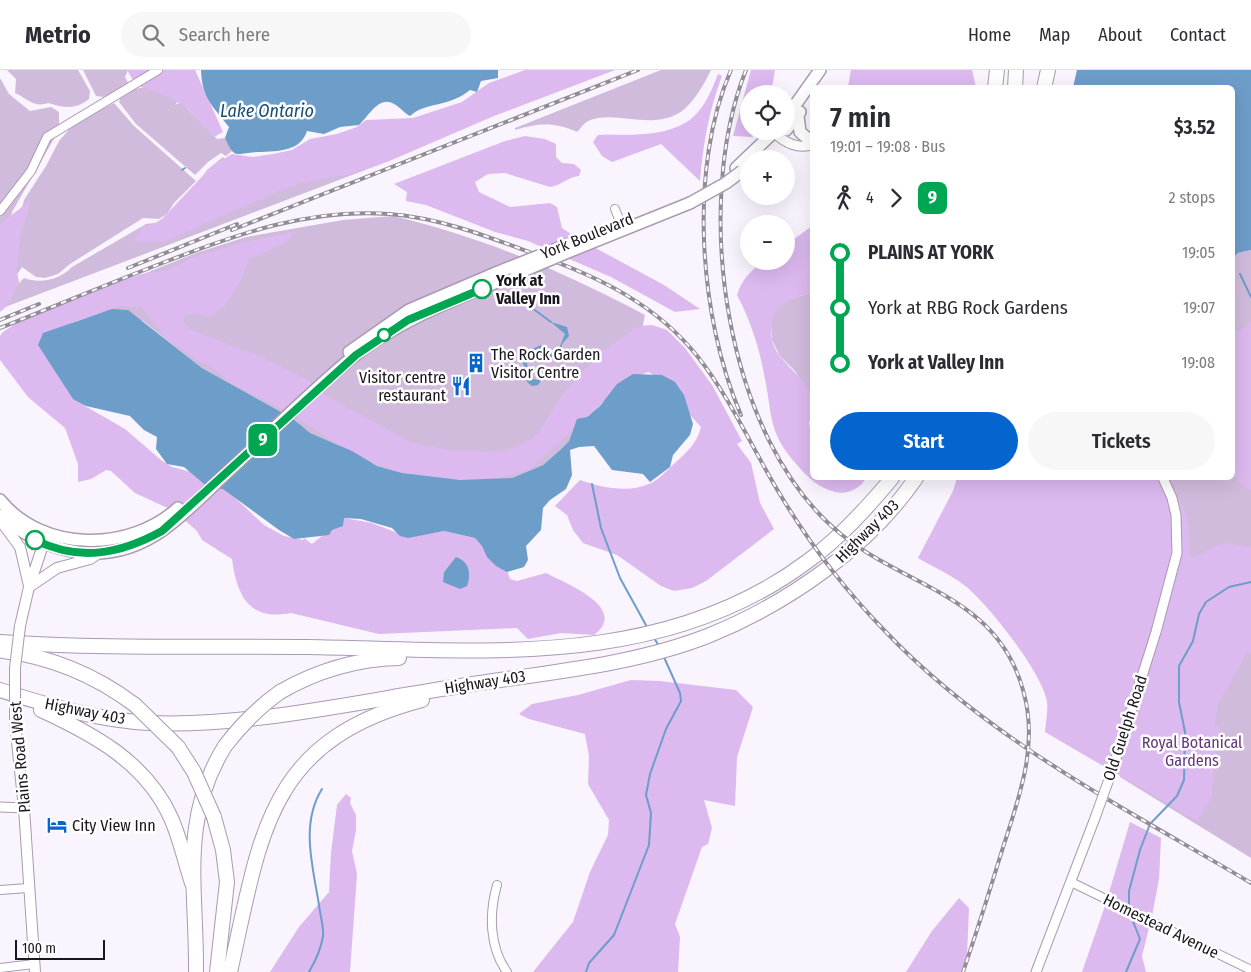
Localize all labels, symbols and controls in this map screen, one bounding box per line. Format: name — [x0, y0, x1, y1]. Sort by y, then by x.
search box — [121, 12, 471, 57]
text: Metrio — [25, 21, 91, 49]
icon: search — [139, 21, 167, 49]
text: Search here — [179, 23, 270, 46]
text: Home — [968, 24, 1011, 46]
text: Map — [1039, 24, 1070, 46]
text: About — [1098, 24, 1142, 46]
text: Contact — [1170, 24, 1226, 46]
map controls — [740, 85, 795, 270]
button: locate — [740, 85, 795, 140]
water label: Lake Ontario — [220, 100, 314, 122]
text: 7 min — [830, 101, 891, 134]
text: $3.52 — [1174, 116, 1215, 139]
text: 19:01 – 19:08 · Bus — [830, 137, 945, 156]
button: + — [740, 150, 795, 205]
icon: walk — [830, 184, 858, 212]
icon: forward — [882, 184, 910, 212]
text: 9 — [928, 187, 937, 209]
text: 4 — [866, 188, 874, 207]
text: 2 stops — [1169, 188, 1215, 207]
street label: York Boulevard — [538, 209, 636, 263]
button: − — [740, 215, 795, 270]
text: PLAINS AT YORK — [868, 241, 994, 264]
text: 19:05 — [1182, 243, 1215, 262]
place label: York at Valley Inn — [495, 271, 560, 308]
marker: York at Valley Inn — [472, 279, 492, 299]
text: York at RBG Rock Gardens — [868, 296, 1068, 319]
text: 19:07 — [1183, 298, 1215, 317]
unlabelled marker — [377, 328, 391, 342]
place label: The Rock Garden Visitor Centre — [491, 345, 601, 382]
text: York at Valley Inn — [868, 351, 1004, 374]
building icon: The Rock Garden Visitor Centre — [465, 352, 487, 374]
text: 19:08 — [1181, 353, 1215, 372]
place label: Visitor centre restaurant — [359, 368, 447, 405]
restaurant icon: Visitor centre restaurant — [450, 375, 472, 397]
button: Start — [830, 412, 1018, 470]
button: Tickets — [1028, 412, 1215, 470]
line badge: 9 — [247, 424, 279, 456]
text: 9 — [258, 429, 268, 451]
street label: Highway 403 — [831, 495, 903, 567]
unlabelled marker — [25, 530, 45, 550]
street label: Highway 403 — [443, 666, 527, 698]
street label: Old Guelph Road — [1099, 673, 1151, 783]
street label: Highway 403 — [43, 694, 127, 728]
street label: Plains Road West — [6, 700, 34, 814]
park label: Royal Botanical Gardens — [1142, 733, 1242, 770]
hotel icon: City View Inn — [46, 814, 68, 836]
place label: City View Inn — [72, 816, 156, 835]
street label: Homestead Avenue — [1100, 890, 1222, 962]
scale bar — [15, 937, 105, 960]
text: 100 m — [22, 940, 56, 957]

